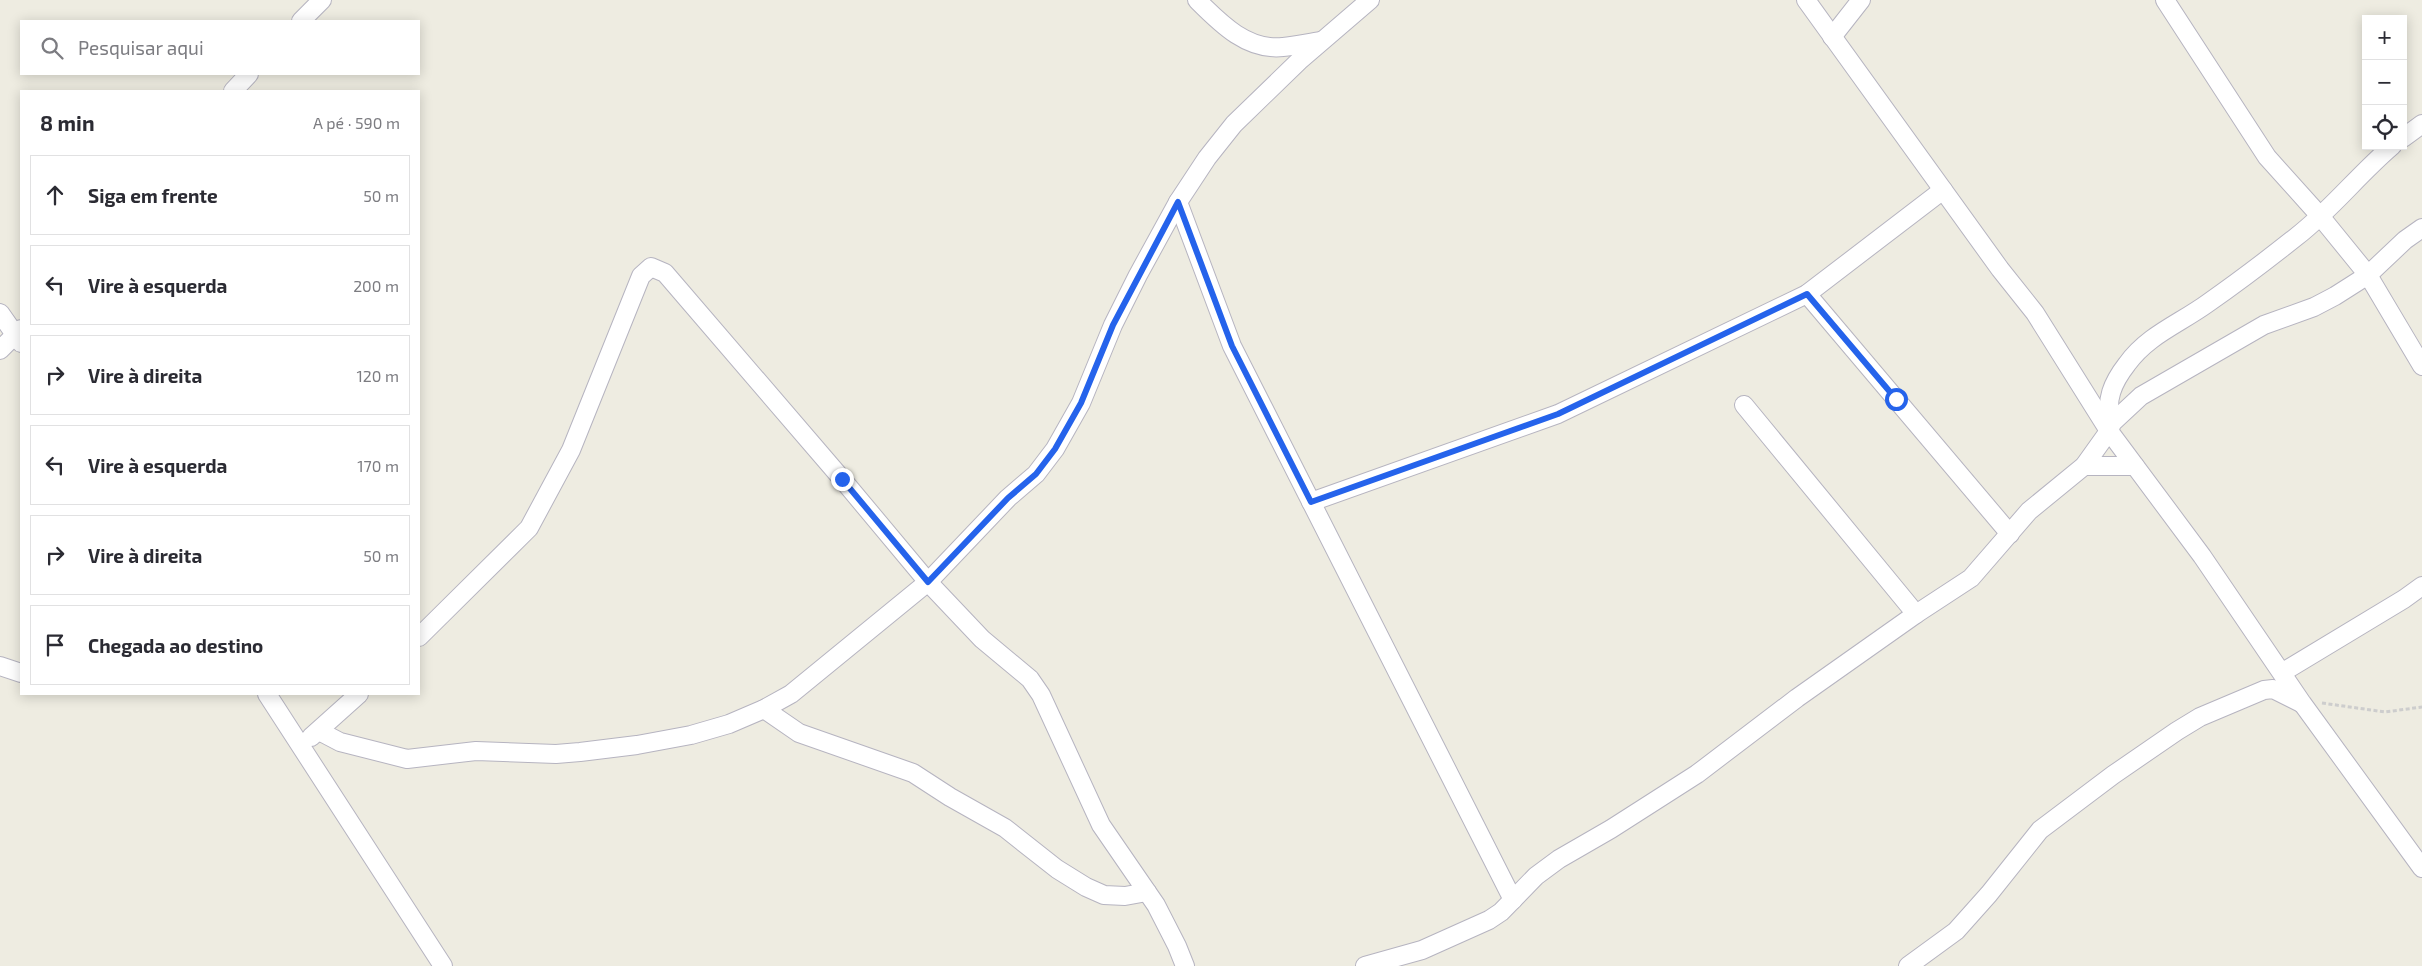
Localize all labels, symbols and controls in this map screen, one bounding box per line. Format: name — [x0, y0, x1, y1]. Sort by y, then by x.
map controls — [2362, 15, 2407, 150]
button: + — [2362, 15, 2407, 60]
search box — [20, 20, 420, 75]
icon: search — [38, 34, 66, 62]
text: Pesquisar aqui — [78, 36, 204, 59]
button: − — [2362, 60, 2407, 105]
button: locate — [2362, 105, 2407, 150]
text: 8 min — [40, 110, 95, 135]
text: A pé · 590 m — [313, 113, 400, 132]
icon: ahead — [41, 181, 69, 209]
text: Siga em frente — [88, 184, 218, 207]
text: 50 m — [363, 186, 399, 205]
icon: left — [41, 271, 69, 299]
text: Vire à esquerda — [88, 274, 227, 297]
text: 200 m — [353, 276, 399, 295]
icon: right — [41, 361, 69, 389]
text: Vire à direita — [88, 364, 202, 387]
text: 120 m — [356, 366, 399, 385]
route start — [1885, 388, 1908, 411]
icon: left — [41, 451, 69, 479]
text: Vire à esquerda — [88, 454, 227, 477]
text: 170 m — [357, 456, 399, 475]
route end — [831, 468, 854, 491]
icon: right — [41, 541, 69, 569]
text: Vire à direita — [88, 544, 202, 567]
text: 50 m — [363, 546, 399, 565]
icon: arrive — [41, 631, 69, 659]
text: Chegada ao destino — [88, 634, 263, 657]

